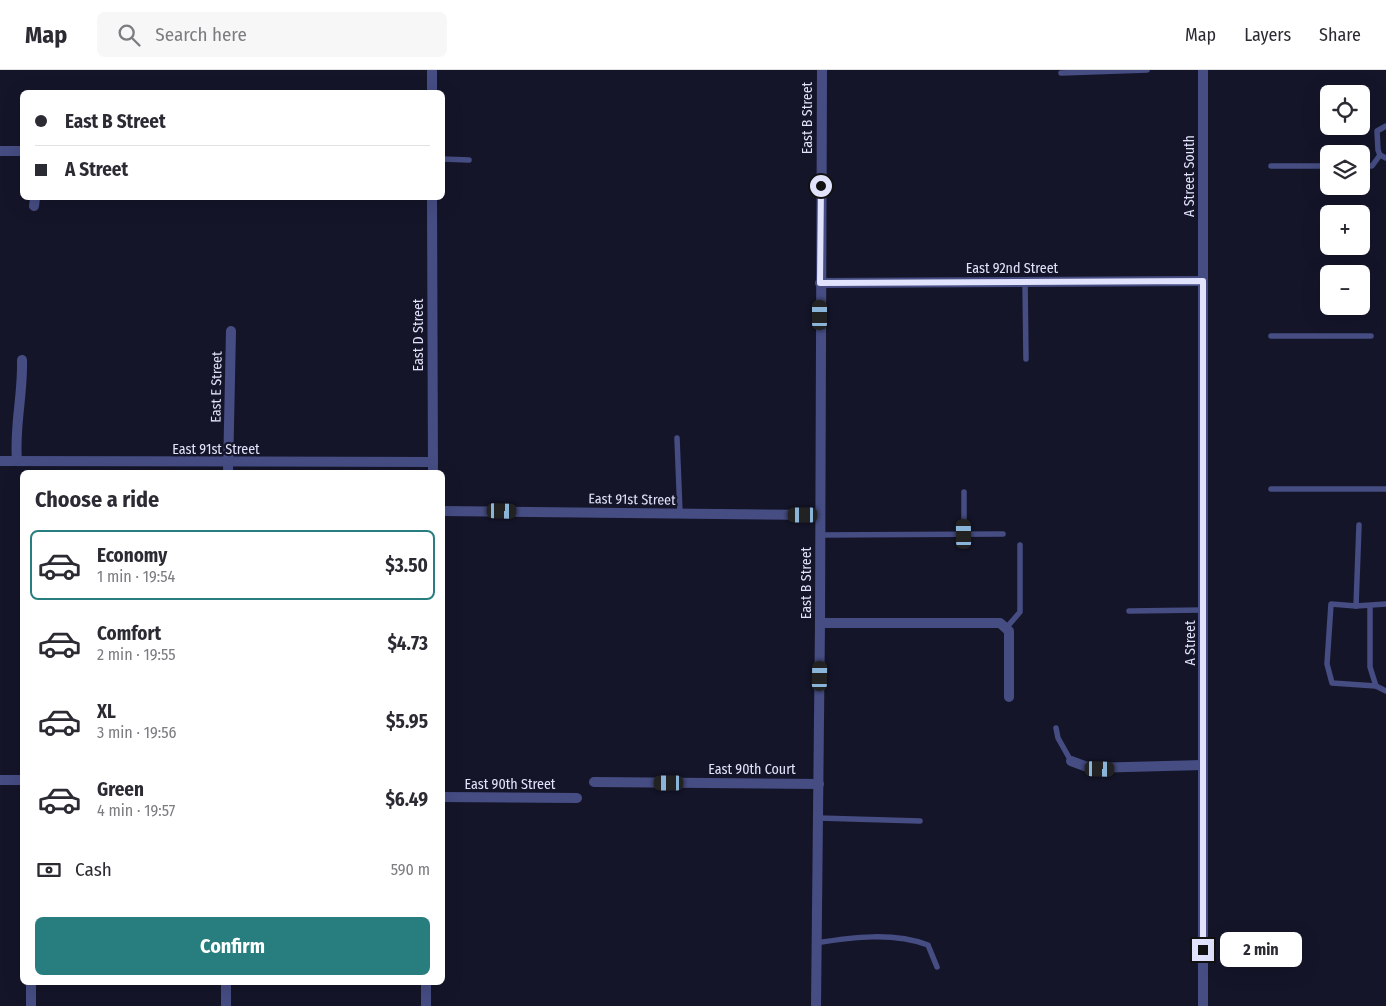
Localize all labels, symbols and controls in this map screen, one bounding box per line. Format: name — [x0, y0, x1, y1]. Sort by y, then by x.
search box — [97, 12, 447, 57]
text: Map — [25, 21, 67, 49]
icon: search — [115, 21, 143, 49]
text: Search here — [155, 23, 247, 46]
text: Map — [1185, 24, 1216, 46]
text: Layers — [1244, 24, 1291, 46]
text: Share — [1319, 24, 1361, 46]
street label: East B Street — [799, 81, 816, 154]
map controls — [1320, 85, 1370, 315]
button: locate — [1320, 85, 1370, 135]
text: East B Street — [65, 110, 166, 133]
street label: A Street South — [1181, 135, 1198, 217]
button: layers — [1320, 145, 1370, 195]
text: A Street — [65, 158, 128, 181]
route start — [810, 175, 832, 197]
button: + — [1320, 205, 1370, 255]
street label: East 92nd Street — [966, 260, 1059, 277]
button: − — [1320, 265, 1370, 315]
street label: East D Street — [410, 298, 427, 371]
car — [812, 300, 827, 330]
street label: East E Street — [207, 351, 226, 423]
street label: East 91st Street — [172, 441, 260, 458]
text: Choose a ride — [35, 486, 159, 513]
street label: East 91st Street — [588, 490, 676, 509]
car — [486, 503, 517, 519]
car — [788, 508, 818, 523]
car — [956, 519, 971, 549]
icon: car — [37, 543, 82, 588]
text: Economy — [97, 544, 167, 567]
street label: East B Street — [798, 546, 815, 619]
text: $3.50 — [385, 554, 428, 577]
text: 1 min · 19:54 — [97, 567, 175, 586]
street label: A Street — [1182, 620, 1199, 666]
icon: car — [37, 621, 82, 666]
text: Comfort — [97, 622, 161, 645]
text: $4.73 — [387, 632, 428, 655]
text: 2 min · 19:55 — [97, 645, 176, 664]
car — [812, 661, 827, 691]
icon: car — [37, 699, 82, 744]
text: XL — [97, 700, 116, 723]
text: $5.95 — [386, 710, 428, 733]
text: 3 min · 19:56 — [97, 723, 176, 742]
street label: East 90th Court — [708, 761, 796, 778]
car — [1084, 761, 1115, 777]
street label: East 90th Street — [465, 776, 556, 793]
car — [654, 776, 684, 791]
icon: car — [37, 777, 82, 822]
text: Green — [97, 778, 144, 801]
text: $6.49 — [385, 788, 428, 811]
text: 4 min · 19:57 — [97, 801, 175, 820]
icon: cash — [35, 856, 63, 884]
text: Cash — [75, 858, 112, 881]
text: 590 m — [391, 860, 430, 879]
button: Confirm — [35, 917, 430, 975]
callout: 2 min — [1220, 932, 1303, 968]
route end — [1192, 939, 1214, 961]
text: 2 min — [1243, 940, 1279, 959]

